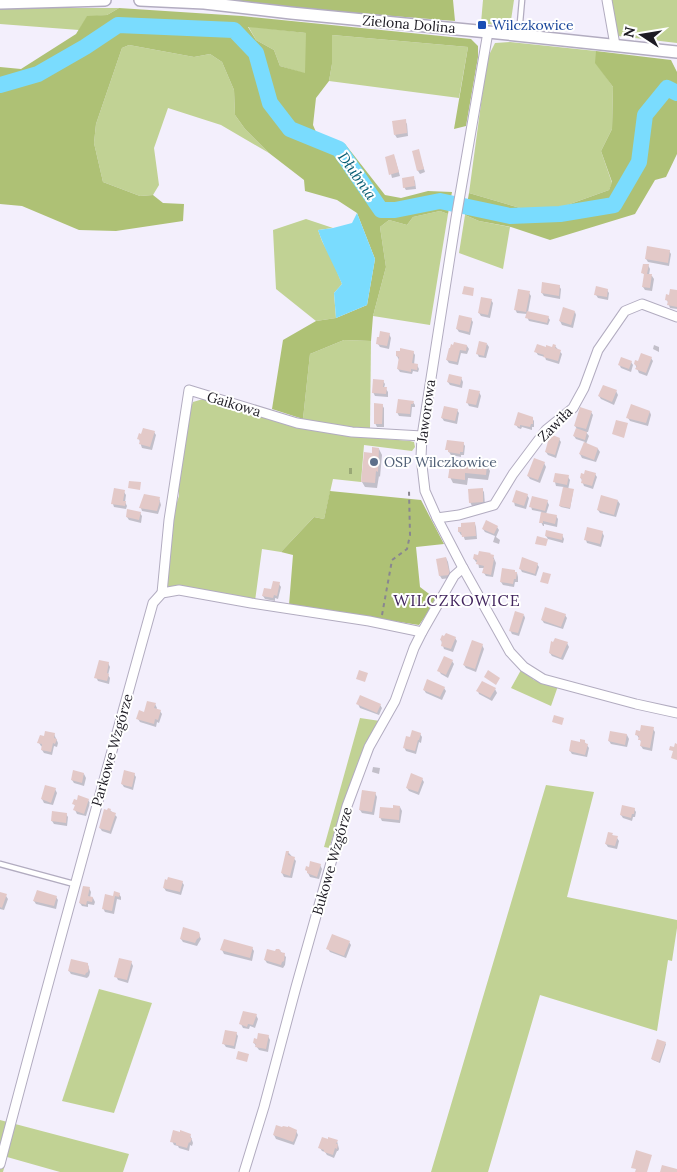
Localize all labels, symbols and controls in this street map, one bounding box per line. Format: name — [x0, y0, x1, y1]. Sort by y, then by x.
north arrow — [617, 10, 667, 60]
street label: Zielona Dolina — [362, 11, 456, 37]
place label: Wilczkowice — [492, 16, 574, 34]
marker: Wilczkowice — [476, 19, 488, 31]
text: N — [619, 25, 639, 39]
water label: Dłubnia — [334, 148, 381, 204]
street label: Jaworowa — [413, 378, 439, 445]
street label: Gaikowa — [205, 387, 263, 421]
street label: Zawiła — [534, 403, 576, 445]
place label: OSP Wilczkowice — [384, 453, 497, 471]
marker: OSP Wilczkowice — [368, 456, 380, 468]
district label: WILCZKOWICE — [393, 590, 521, 610]
street label: Parkowe Wzgórze — [87, 691, 137, 808]
street label: Bukowe Wzgórze — [308, 804, 356, 917]

